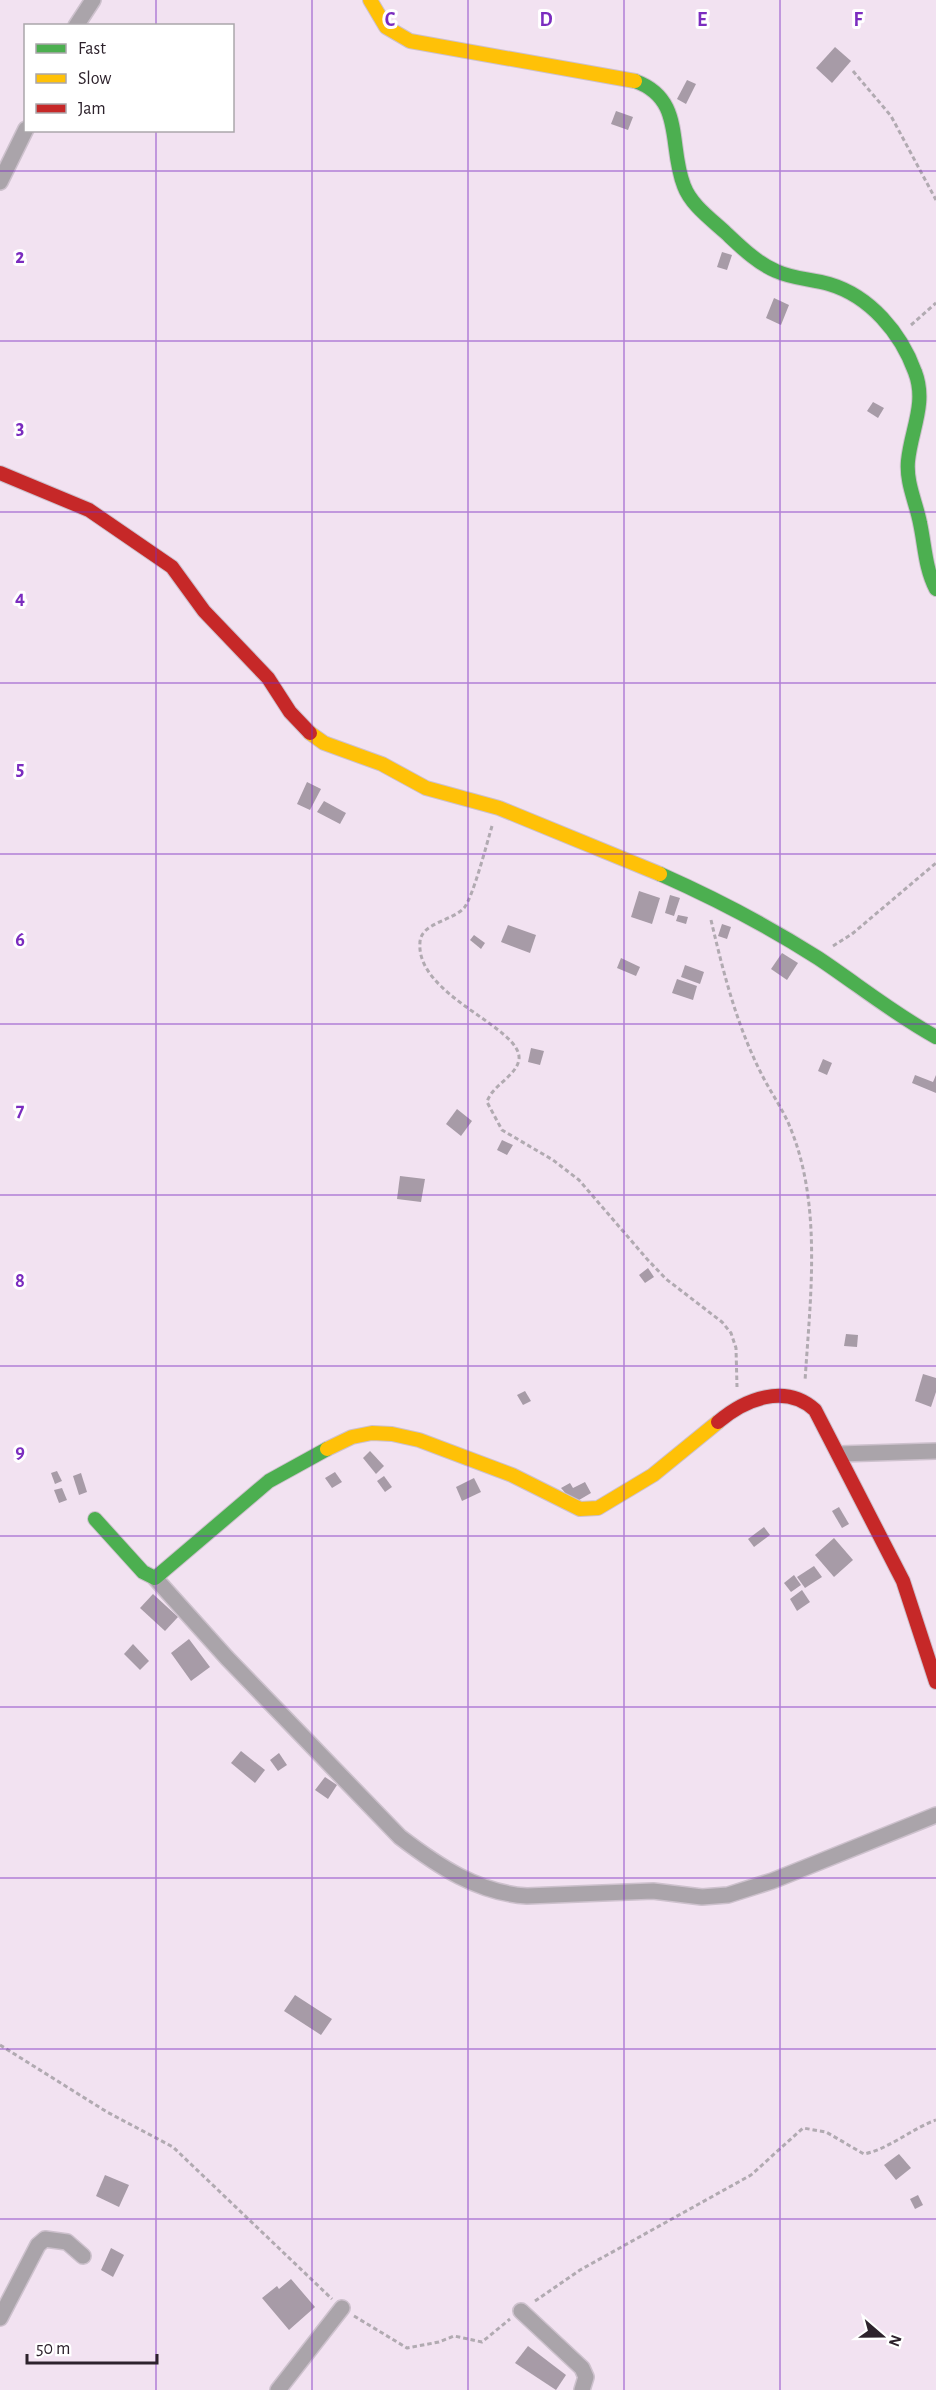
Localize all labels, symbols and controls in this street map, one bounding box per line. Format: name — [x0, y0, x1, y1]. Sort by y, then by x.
text: C — [385, 10, 396, 30]
text: D — [539, 10, 553, 30]
text: E — [697, 10, 707, 30]
text: F — [853, 10, 863, 30]
legend — [24, 24, 234, 132]
text: Fast — [78, 40, 106, 58]
text: Slow — [78, 70, 111, 88]
text: Jam — [78, 100, 106, 118]
text: 2 — [15, 247, 25, 267]
text: 3 — [16, 418, 24, 438]
text: 4 — [15, 588, 25, 608]
text: 5 — [16, 759, 24, 779]
text: 6 — [15, 930, 25, 950]
text: 7 — [16, 1100, 25, 1120]
text: 8 — [15, 1271, 25, 1291]
text: 9 — [15, 1442, 25, 1462]
north arrow — [852, 2306, 912, 2366]
scale bar — [27, 2327, 158, 2365]
text: N — [886, 2333, 905, 2349]
text: 50 m — [36, 2340, 70, 2358]

